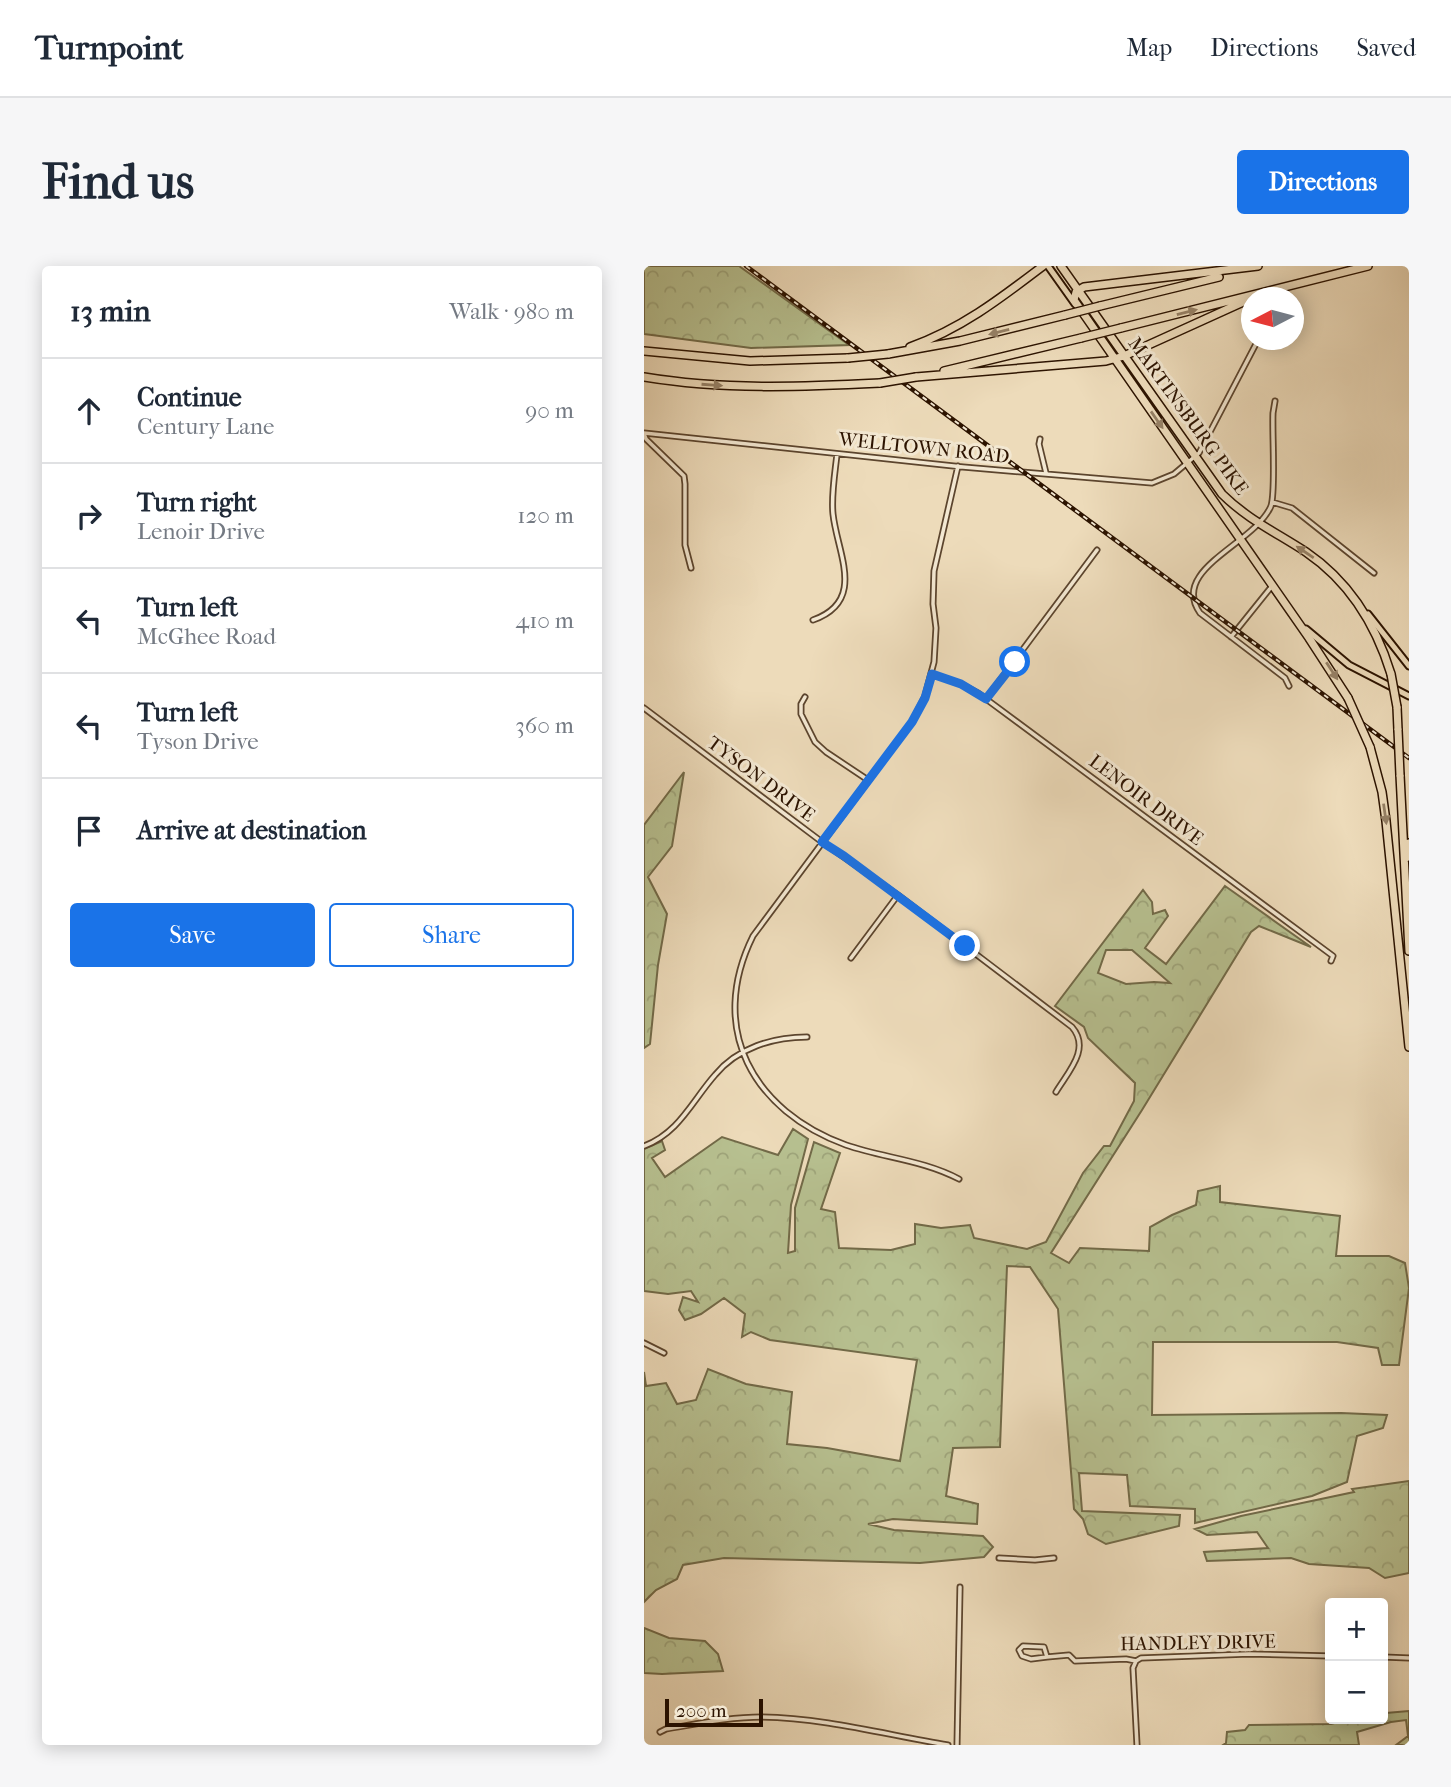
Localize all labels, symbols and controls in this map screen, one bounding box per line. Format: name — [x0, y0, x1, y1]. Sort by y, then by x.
text: Turnpoint — [35, 29, 183, 68]
text: Map — [1126, 34, 1172, 62]
text: Directions — [1210, 34, 1318, 62]
text: Saved — [1356, 34, 1416, 62]
button: Directions — [1237, 150, 1409, 214]
text: Find us — [42, 153, 194, 211]
north arrow — [1241, 287, 1304, 350]
text: 13 min — [70, 294, 151, 329]
text: Walk · 980 m — [449, 298, 574, 325]
one-way arrow — [1176, 306, 1198, 317]
one-way arrow — [988, 327, 1010, 338]
street label: MARTINSBURG PIKE — [1124, 333, 1253, 499]
one-way arrow — [701, 379, 723, 390]
text: Continue — [137, 382, 242, 413]
icon: ahead — [70, 392, 108, 430]
text: 90 m — [525, 397, 574, 424]
one-way arrow — [1150, 411, 1163, 430]
text: Century Lane — [137, 413, 274, 440]
street label: WELLTOWN ROAD — [837, 428, 1010, 468]
text: Turn right — [137, 487, 257, 518]
icon: right — [70, 497, 108, 535]
text: 120 m — [517, 502, 574, 529]
text: Lenoir Drive — [137, 518, 265, 545]
one-way arrow — [1295, 546, 1314, 559]
text: Turn left — [137, 592, 238, 623]
icon: left — [70, 602, 108, 640]
text: 410 m — [516, 607, 574, 634]
text: McGhee Road — [137, 623, 276, 650]
route start — [999, 646, 1030, 677]
one-way arrow — [1325, 662, 1338, 681]
text: Turn left — [137, 697, 238, 728]
icon: left — [70, 707, 108, 745]
text: 360 m — [515, 712, 574, 739]
text: Tyson Drive — [137, 728, 259, 755]
street label: TYSON DRIVE — [703, 732, 819, 827]
street label: LENOIR DRIVE — [1085, 750, 1208, 850]
one-way arrow — [1380, 803, 1391, 825]
icon: arrive — [70, 812, 108, 850]
text: Arrive at destination — [137, 815, 367, 846]
button: Save — [70, 903, 315, 967]
button: Share — [329, 903, 574, 967]
route end — [949, 930, 980, 961]
map controls — [1325, 1598, 1388, 1724]
button: + — [1325, 1598, 1388, 1661]
street label: HANDLEY DRIVE — [1120, 1631, 1276, 1655]
button: − — [1325, 1661, 1388, 1724]
scale bar — [665, 1696, 763, 1728]
text: 200 m — [676, 1700, 727, 1722]

